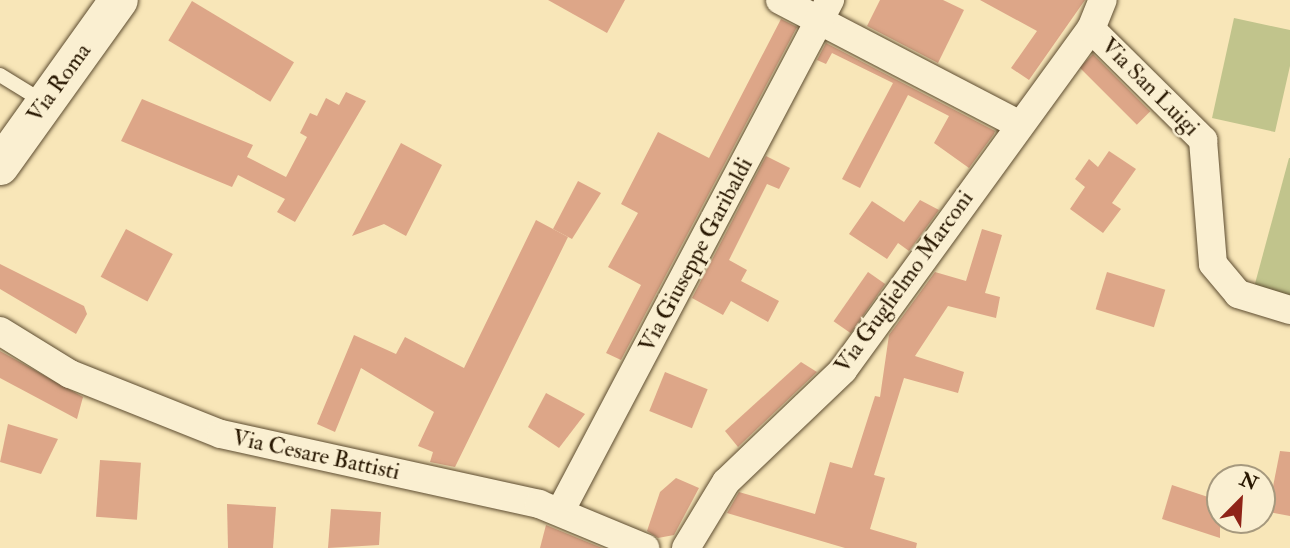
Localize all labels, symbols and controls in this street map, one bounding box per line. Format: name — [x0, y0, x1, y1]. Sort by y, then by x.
street label: Via San Luigi — [1095, 32, 1205, 142]
street label: Via Roma — [21, 38, 97, 128]
street label: Via Giuseppe Garibaldi — [633, 153, 759, 357]
street label: Via Guglielmo Marconi — [829, 185, 979, 379]
street label: Via Cesare Battisti — [230, 424, 402, 486]
north arrow — [1206, 464, 1276, 534]
text: N — [1236, 467, 1261, 496]

